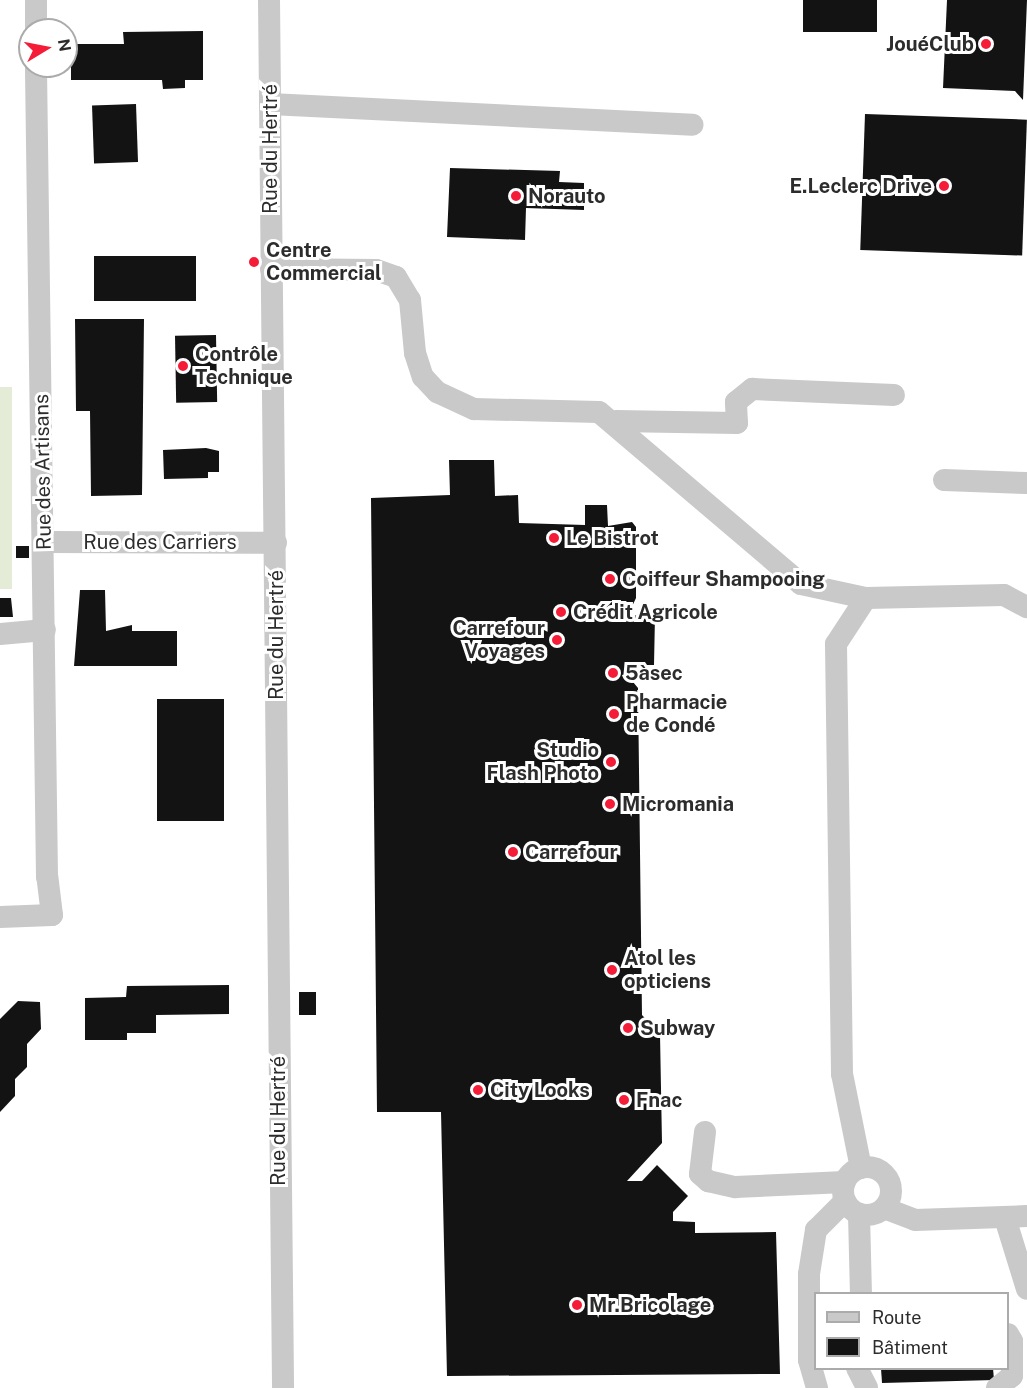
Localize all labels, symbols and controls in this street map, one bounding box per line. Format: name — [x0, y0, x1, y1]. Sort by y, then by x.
north arrow — [18, 18, 78, 78]
place label: JouéClub — [886, 32, 974, 56]
text: N — [54, 37, 75, 53]
marker: JouéClub — [979, 37, 993, 51]
street label: Rue du Hertré — [258, 84, 282, 214]
place label: E.Leclerc Drive — [789, 174, 932, 198]
marker: E.Leclerc Drive — [937, 179, 951, 193]
place label: Norauto — [528, 184, 606, 208]
marker: Norauto — [509, 189, 523, 203]
place label: Centre Commercial — [266, 238, 382, 285]
marker: Centre Commercial — [247, 255, 261, 269]
place label: Contrôle Technique — [195, 342, 293, 389]
marker: Contrôle Technique — [176, 359, 190, 373]
street label: Rue des Artisans — [30, 394, 56, 550]
place label: Le Bistrot — [566, 526, 659, 550]
street label: Rue des Carriers — [83, 530, 237, 554]
marker: Le Bistrot — [547, 531, 561, 545]
place label: Coiffeur Shampooing — [622, 567, 825, 591]
street label: Rue du Hertré — [264, 570, 288, 700]
marker: Coiffeur Shampooing — [603, 572, 617, 586]
place label: Crédit Agricole — [573, 600, 718, 624]
marker: Crédit Agricole — [554, 605, 568, 619]
place label: Carrefour Voyages — [452, 616, 545, 663]
marker: Carrefour Voyages — [550, 633, 564, 647]
place label: 5àsec — [625, 661, 683, 685]
marker: 5àsec — [606, 666, 620, 680]
place label: Pharmacie de Condé — [626, 690, 727, 737]
marker: Pharmacie de Condé — [607, 707, 621, 721]
place label: Studio Flash Photo — [487, 738, 599, 785]
marker: Studio Flash Photo — [604, 755, 618, 769]
place label: Micromania — [622, 792, 734, 816]
marker: Micromania — [603, 797, 617, 811]
place label: Carrefour — [525, 840, 618, 864]
marker: Carrefour — [506, 845, 520, 859]
place label: Atol les opticiens — [624, 946, 711, 993]
marker: Atol les opticiens — [605, 963, 619, 977]
place label: Subway — [640, 1016, 715, 1040]
marker: Subway — [621, 1021, 635, 1035]
street label: Rue du Hertré — [266, 1056, 290, 1186]
place label: City Looks — [490, 1078, 590, 1102]
marker: City Looks — [471, 1083, 485, 1097]
place label: Fnac — [636, 1088, 682, 1112]
marker: Fnac — [617, 1093, 631, 1107]
legend — [814, 1292, 1009, 1370]
place label: Mr.Bricolage — [589, 1293, 711, 1317]
marker: Mr.Bricolage — [570, 1298, 584, 1312]
text: Route — [872, 1307, 921, 1328]
text: Bâtiment — [872, 1337, 948, 1358]

